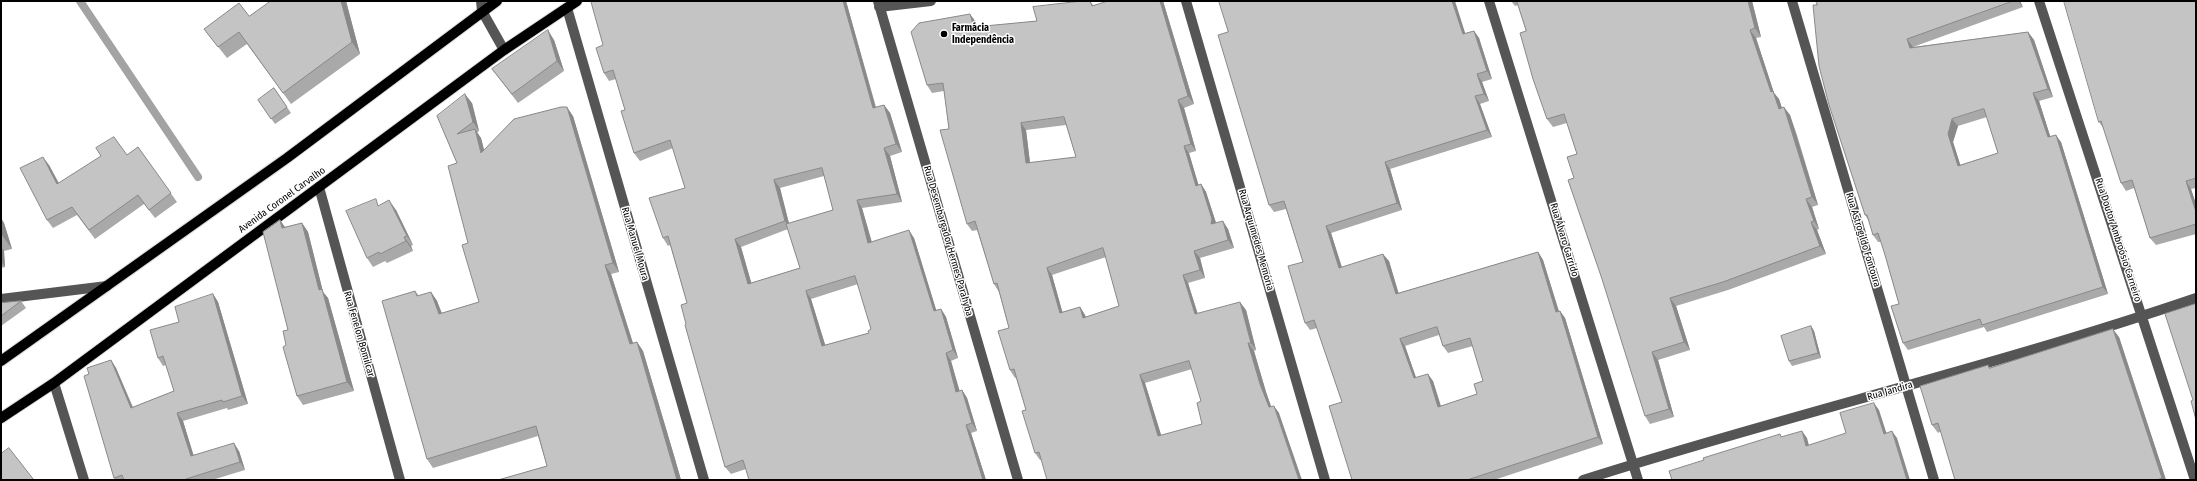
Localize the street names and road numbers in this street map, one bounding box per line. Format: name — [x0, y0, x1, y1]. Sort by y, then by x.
street label: Avenida Coronel Carvalho — [236, 164, 328, 236]
street label: Rua Desembargador Hermes Parahyba — [921, 164, 975, 318]
street label: Rua Doutor Ambroósio Carneiro — [2092, 177, 2144, 303]
street label: Rua Arquimedes Memória — [1236, 188, 1276, 292]
street label: Rua Astrogildo Fontoura — [1843, 191, 1883, 289]
street label: Rua Álvaro Garrido — [1547, 202, 1581, 278]
street label: Rua Manuel Moura — [619, 206, 651, 282]
street label: Rua Fenelon Bomilcar — [341, 290, 377, 378]
street label: Rua Jandira — [1866, 379, 1914, 403]

